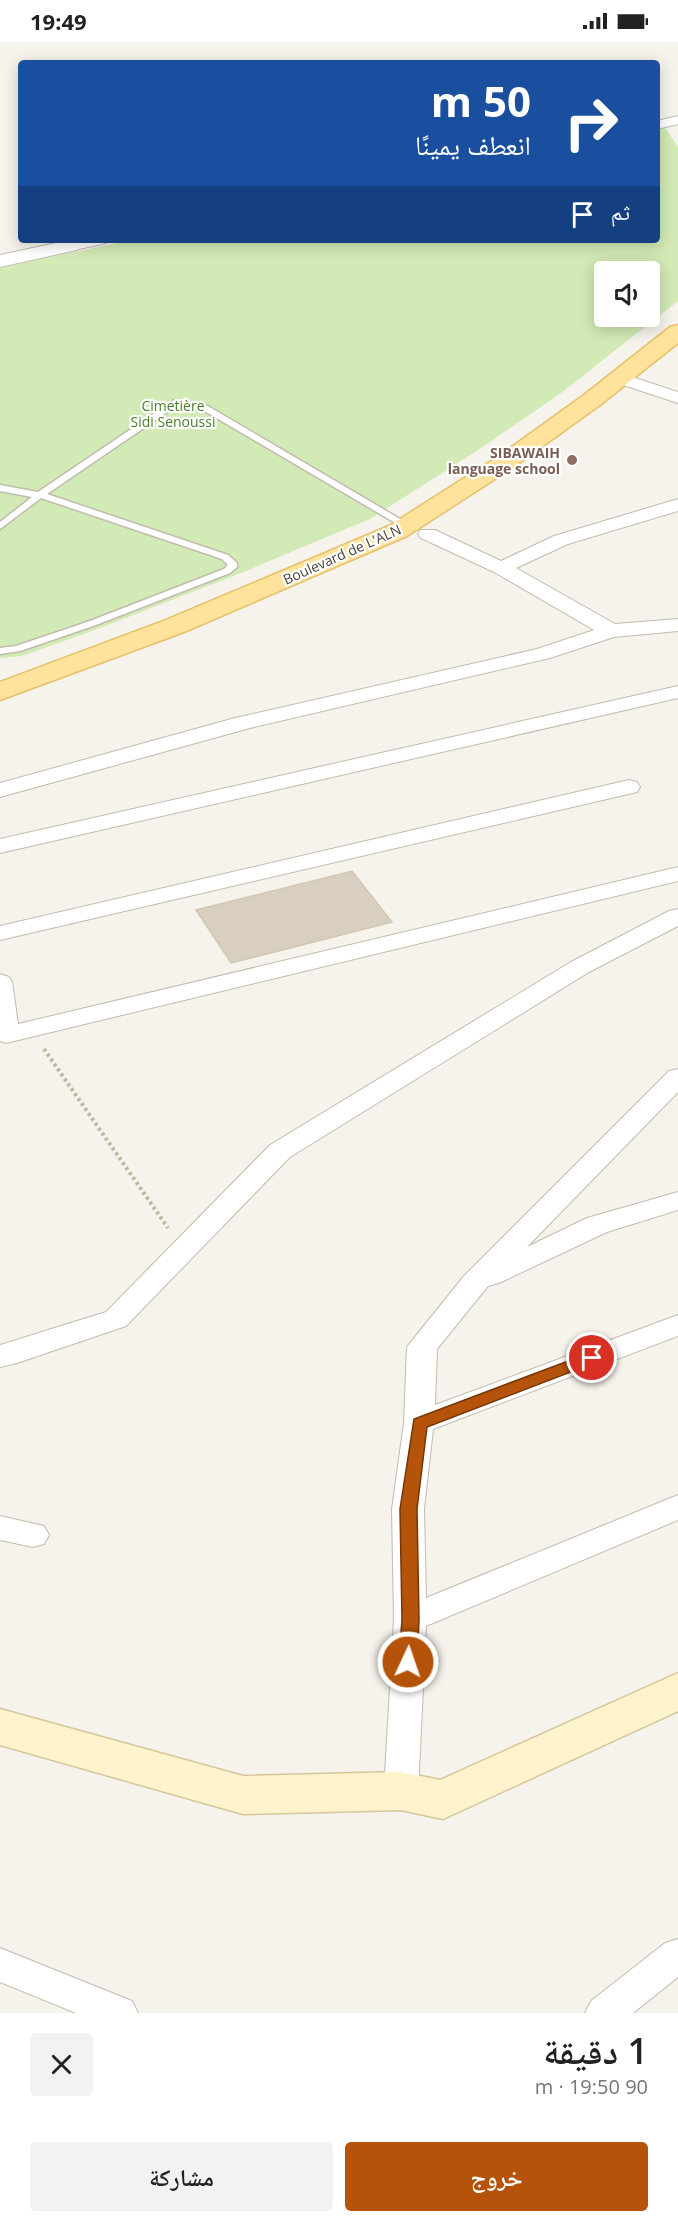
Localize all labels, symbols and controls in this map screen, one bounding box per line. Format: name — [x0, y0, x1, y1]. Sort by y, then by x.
text: 19:49 — [30, 6, 87, 36]
text: 50 m — [431, 72, 531, 129]
icon: right — [552, 84, 630, 162]
text: انعطف يمينًا — [415, 126, 531, 163]
text: ثم — [611, 196, 630, 226]
icon: arrive — [566, 198, 599, 231]
map controls — [594, 261, 660, 327]
button: sound — [594, 261, 660, 327]
park label: Cimetière Sidi Senoussi — [131, 396, 215, 431]
place label: SIBAWAIH language school — [448, 443, 560, 478]
marker: SIBAWAIH language school — [565, 453, 579, 467]
street label: Boulevard de L'ALN — [280, 519, 404, 589]
pin — [566, 1332, 617, 1383]
icon: arrive — [575, 1341, 608, 1374]
position arrow — [376, 1630, 440, 1694]
text: 1 دقيقة — [543, 2026, 648, 2075]
button: close — [30, 2033, 93, 2096]
text: 90 m · 19:50 — [535, 2073, 648, 2100]
button: مشاركة — [30, 2142, 333, 2211]
button: خروج — [345, 2142, 648, 2211]

